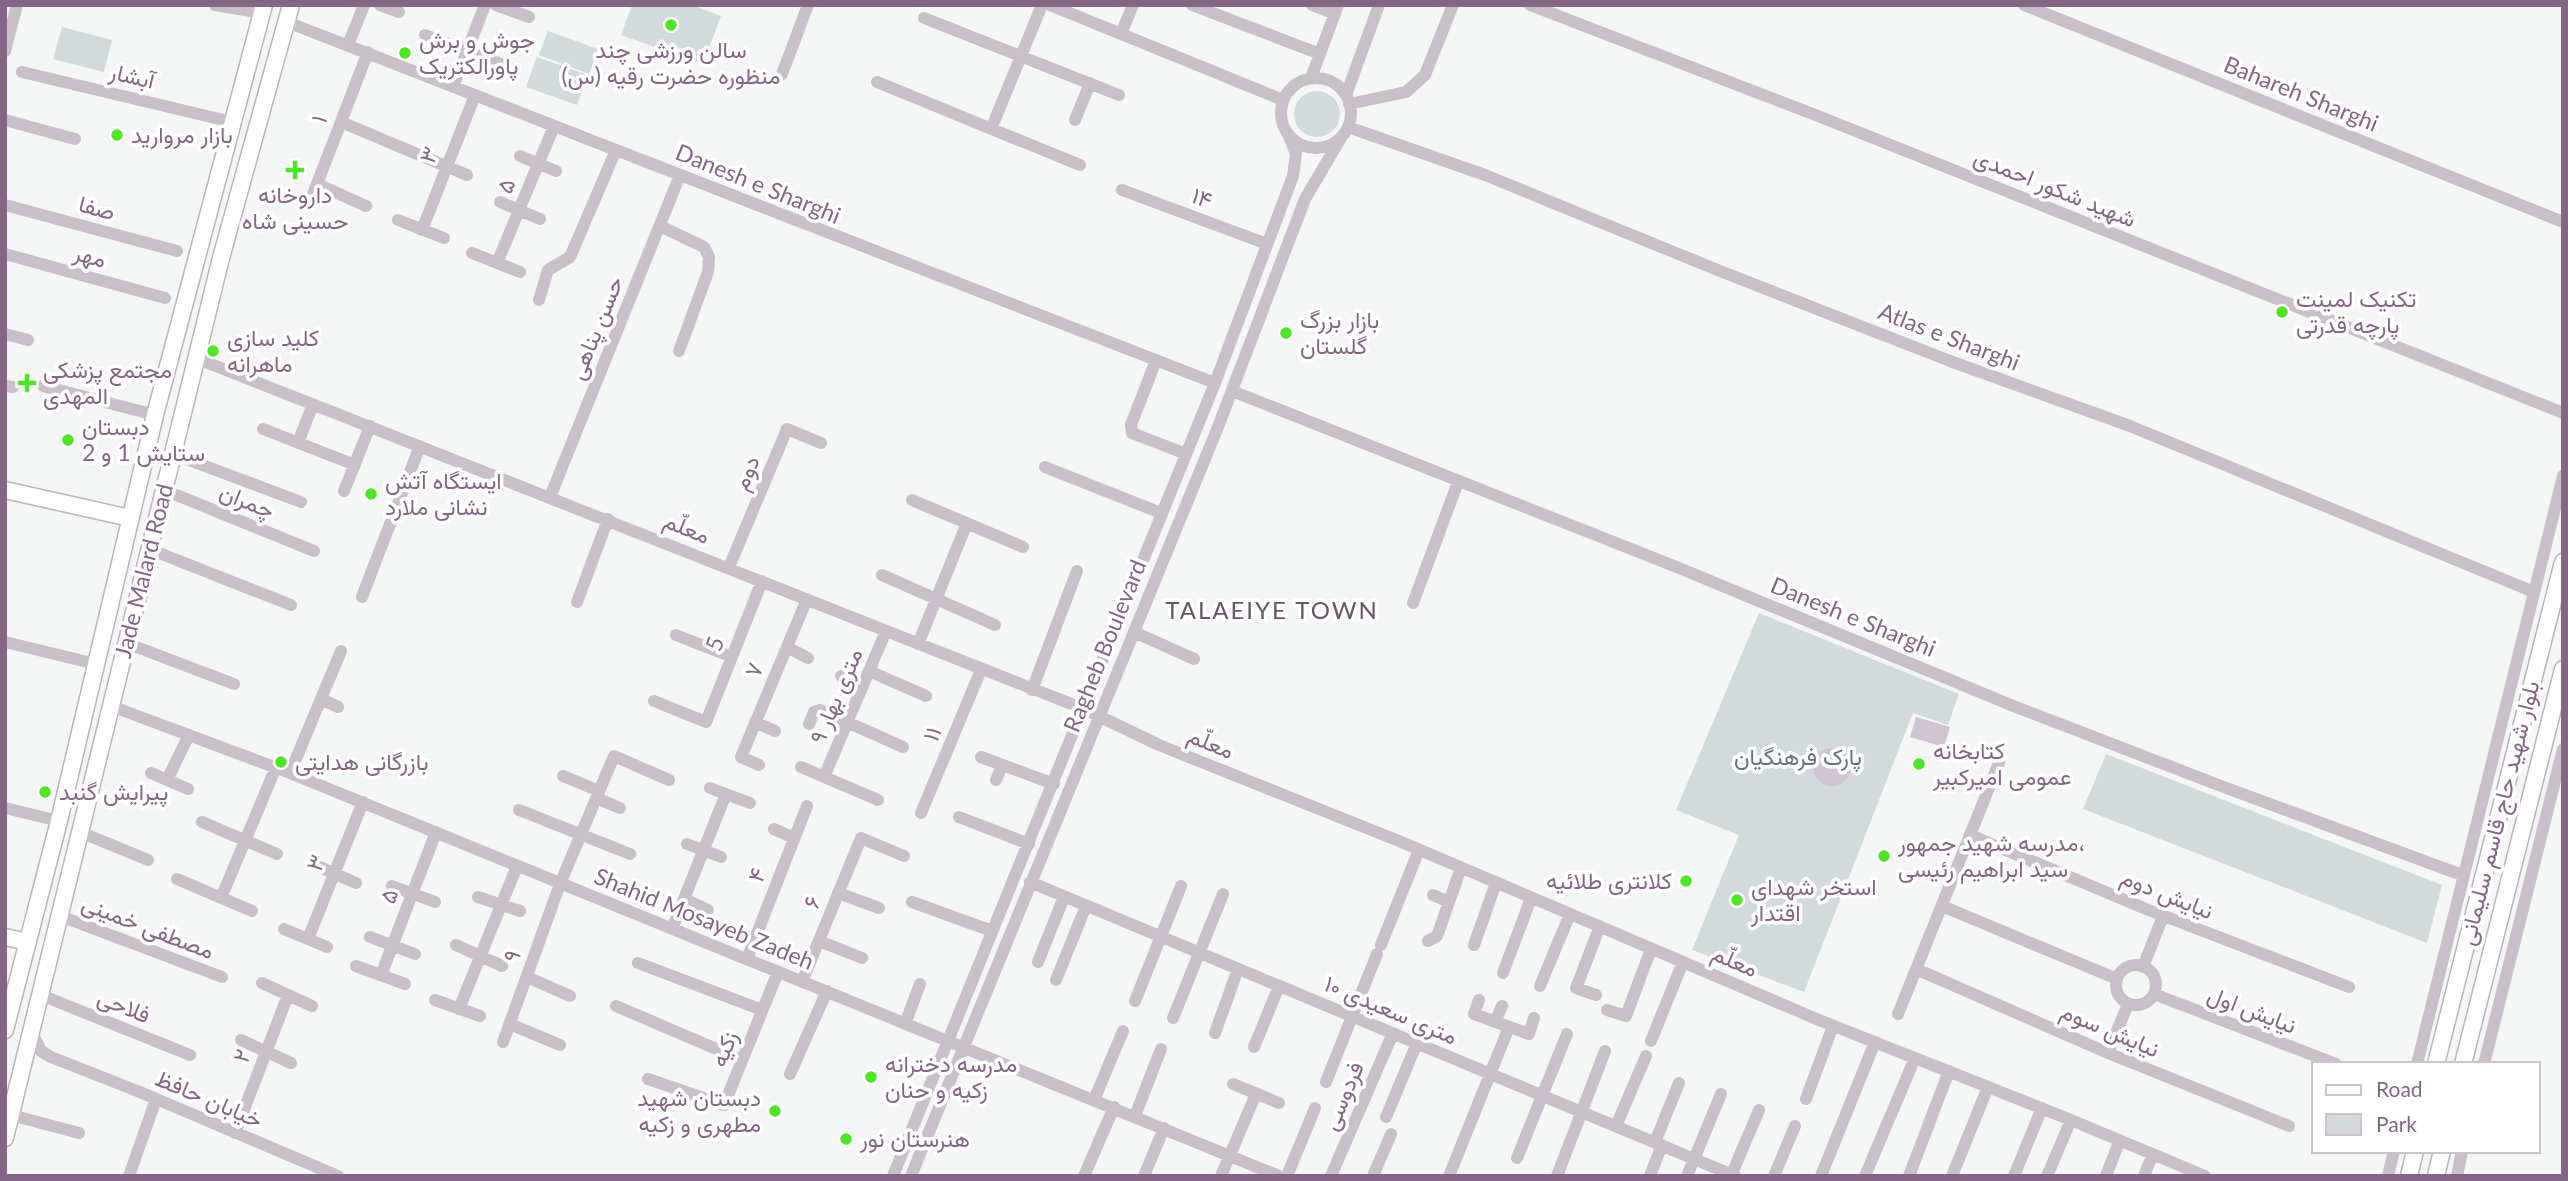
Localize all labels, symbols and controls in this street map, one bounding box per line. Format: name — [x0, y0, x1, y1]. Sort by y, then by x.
marker: سالن ورزشی چند منظوره حضرت رقیه (س) — [663, 17, 679, 33]
place label: جوش و برش پاورالکتریک — [419, 25, 535, 82]
place label: سالن ورزشی چند منظوره حضرت رقیه (س) — [561, 35, 781, 91]
marker: جوش و برش پاورالکتریک — [397, 45, 413, 61]
street label: Bahareh Sharghi — [2220, 49, 2383, 137]
street label: آبشار — [106, 56, 159, 96]
street label: ۱ — [304, 111, 332, 127]
place label: بازار مروارید — [131, 120, 233, 150]
marker: بازار مروارید — [109, 127, 125, 143]
street label: Danesh e Sharghi — [672, 137, 845, 229]
street label: ۳ — [412, 142, 444, 167]
street label: شهید شکور احمدی — [1969, 142, 2141, 234]
marker: داروخانه حسینی شاه — [287, 162, 303, 178]
street label: ۵ — [490, 174, 521, 197]
place label: داروخانه حسینی شاه — [242, 180, 348, 235]
street label: ۱۴ — [1188, 180, 1217, 214]
street label: صفا — [76, 189, 119, 225]
street label: مهر — [69, 237, 110, 275]
street label: حسن پناهی — [562, 272, 631, 385]
place label: تکنیک لمینت پارچه قدرتی — [2296, 284, 2416, 341]
street label: Atlas e Sharghi — [1875, 296, 2024, 376]
marker: تکنیک لمینت پارچه قدرتی — [2274, 304, 2290, 320]
place label: بازار بزرگ گلستان — [1300, 305, 1379, 359]
place label: کلید سازی ماهرانه — [227, 323, 319, 379]
marker: بازار بزرگ گلستان — [1278, 325, 1294, 341]
marker: کلید سازی ماهرانه — [205, 343, 221, 359]
place label: مجتمع پزشکی المهدی — [43, 355, 172, 411]
marker: مجتمع پزشکی المهدی — [17, 373, 37, 393]
place label: دبستان ستایش 1 و 2 — [82, 412, 205, 467]
marker: دبستان ستایش 1 و 2 — [60, 432, 76, 448]
street label: دوم — [725, 451, 767, 495]
place label: ایستگاه آتش نشانی ملارد — [385, 466, 502, 522]
street label: چمران — [215, 476, 279, 526]
street label: Jade Malard Road — [108, 481, 178, 661]
marker: ایستگاه آتش نشانی ملارد — [363, 486, 379, 502]
street label: معلّم — [659, 505, 715, 551]
street label: Ragheb Boulevard — [1057, 555, 1151, 736]
street label: Danesh e Sharghi — [1767, 570, 1940, 662]
district label: TALAEIYE TOWN — [1165, 595, 1379, 624]
street label: 5 — [699, 632, 730, 655]
street label: ۹ متری بهار — [803, 644, 869, 748]
street label: ۷ — [738, 658, 769, 681]
street label: بلوار شهید حاج قاسم سلیمانی — [2452, 678, 2547, 949]
street label: معلّم — [1183, 720, 1239, 766]
street label: ۱۱ — [916, 722, 947, 745]
place label: کتابخانه عمومی امیرکبیر — [1932, 736, 2072, 792]
park label: پارک فرهنگیان — [1734, 742, 1862, 773]
place label: بازرگانی هدایتی — [295, 747, 429, 777]
marker: بازرگانی هدایتی — [273, 754, 289, 770]
marker: کتابخانه عمومی امیرکبیر — [1911, 756, 1927, 772]
place label: پیرایش گنبد — [59, 777, 168, 808]
marker: پیرایش گنبد — [37, 784, 53, 800]
place label: مدرسه شهید جمهور، سید ابراهیم رئیسی — [1897, 828, 2085, 884]
marker: مدرسه شهید جمهور، سید ابراهیم رئیسی — [1876, 848, 1892, 864]
street label: ۳ — [299, 850, 331, 875]
street label: Shahid Mosayeb Zadeh — [590, 861, 818, 975]
street label: نیایش دوم — [2116, 862, 2218, 926]
street label: ۴ — [741, 863, 771, 886]
place label: کلانتری طلائیه — [1546, 866, 1672, 896]
place label: استخر شهدای اقتدار — [1750, 872, 1877, 928]
marker: کلانتری طلائیه — [1678, 873, 1694, 889]
street label: ۵ — [373, 884, 404, 907]
street label: مصطفی خمینی — [78, 888, 218, 965]
street label: ۶ — [796, 891, 826, 912]
marker: استخر شهدای اقتدار — [1729, 892, 1745, 908]
street label: معلّم — [1707, 938, 1763, 984]
street label: ۹ — [496, 946, 526, 966]
street label: ۱۰ متری سعیدی — [1320, 968, 1462, 1052]
street label: نیایش اول — [2203, 979, 2301, 1041]
street label: فلاحی — [93, 982, 155, 1029]
street label: نیایش سوم — [2056, 996, 2164, 1064]
street label: زکیه — [703, 1027, 745, 1071]
street label: ۲ — [226, 1045, 256, 1066]
place label: مدرسه دخترانه زکیه و حنان — [885, 1049, 1017, 1105]
street label: فردوسی — [1315, 1057, 1371, 1135]
legend — [2312, 1062, 2540, 1153]
street label: خیابان حافظ — [152, 1063, 267, 1133]
marker: مدرسه دخترانه زکیه و حنان — [863, 1069, 879, 1085]
text: Road — [2376, 1076, 2423, 1101]
place label: دبستان شهید مطهری و زکیه — [637, 1083, 761, 1139]
marker: دبستان شهید مطهری و زکیه — [767, 1103, 783, 1119]
text: Park — [2376, 1111, 2417, 1136]
place label: هنرستان نور — [859, 1124, 970, 1154]
marker: هنرستان نور — [838, 1131, 854, 1147]

